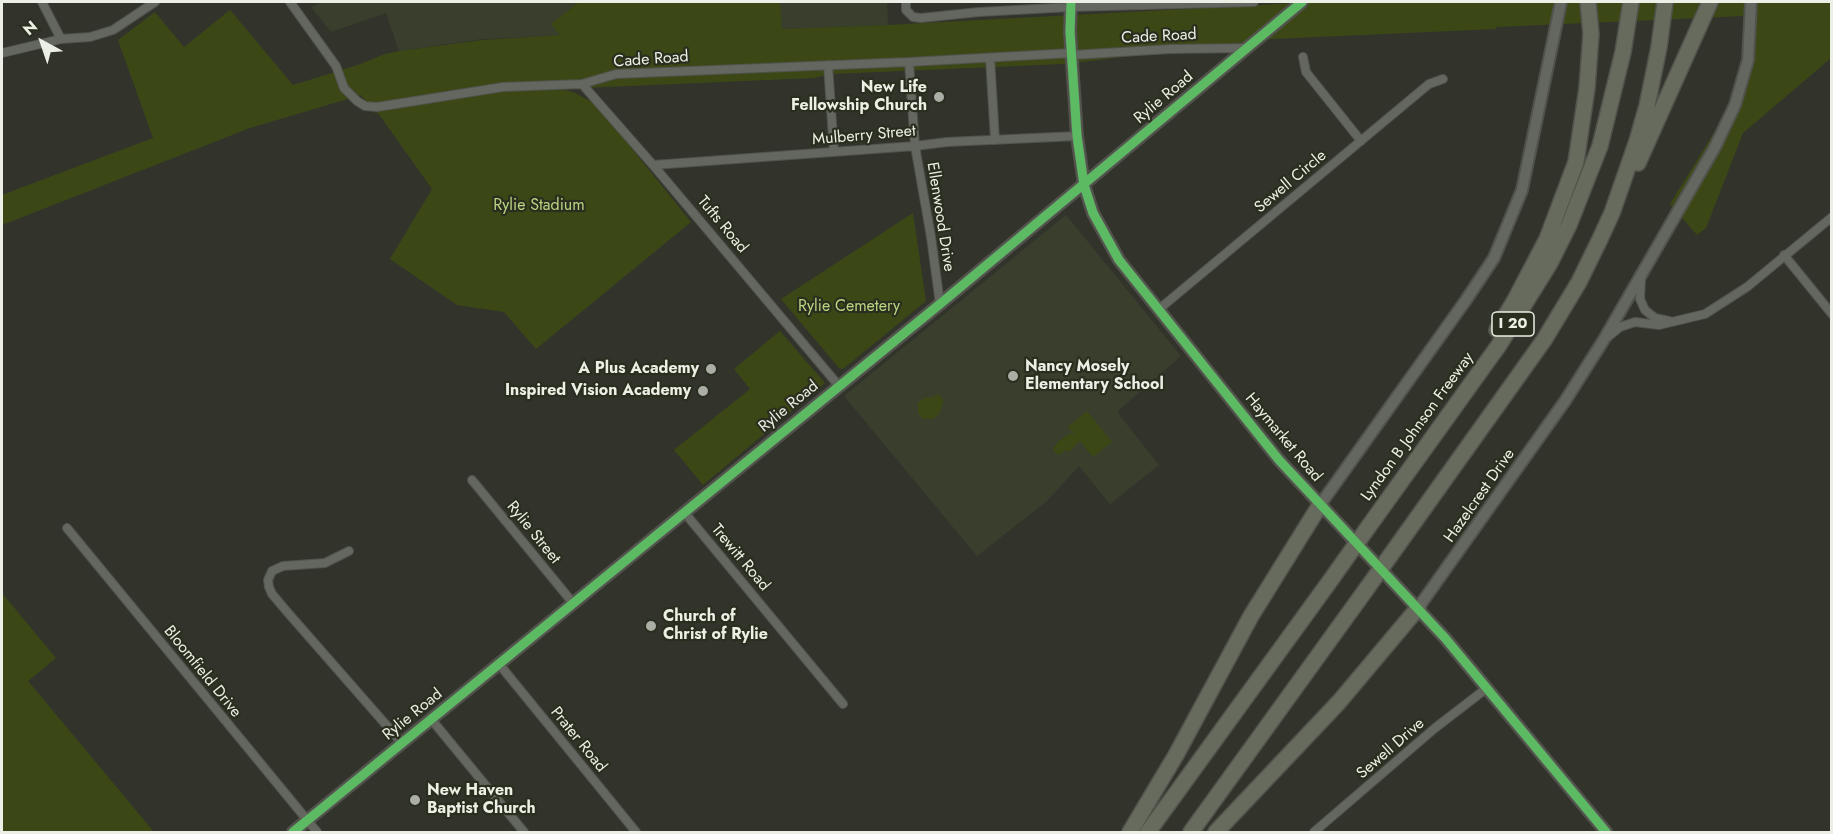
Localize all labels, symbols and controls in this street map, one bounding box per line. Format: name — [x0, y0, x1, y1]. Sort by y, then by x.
north arrow — [12, 12, 72, 72]
text: N — [18, 15, 42, 41]
street label: Cade Road — [1121, 25, 1197, 49]
street label: Cade Road — [613, 48, 689, 72]
street label: Rylie Road — [1130, 68, 1198, 128]
place label: New Life Fellowship Church — [791, 78, 927, 116]
marker: New Life Fellowship Church — [932, 90, 946, 104]
street label: Mulberry Street — [811, 122, 917, 150]
street label: Sewell Circle — [1251, 146, 1331, 218]
street label: Ellenwood Drive — [922, 161, 958, 273]
street label: Tufts Road — [693, 193, 751, 257]
park label: Rylie Stadium — [493, 196, 585, 216]
park label: Rylie Cemetery — [798, 297, 900, 317]
road number: I 20 — [1492, 312, 1534, 336]
street label: Lyndon B Johnson Freeway — [1358, 349, 1478, 505]
place label: Nancy Mosely Elementary School — [1025, 357, 1164, 395]
place label: A Plus Academy — [578, 359, 699, 379]
marker: A Plus Academy — [704, 362, 718, 376]
marker: Nancy Mosely Elementary School — [1006, 369, 1020, 383]
street label: Rylie Road — [755, 377, 823, 437]
place label: Inspired Vision Academy — [505, 381, 691, 401]
marker: Inspired Vision Academy — [696, 384, 710, 398]
street label: Haymarket Road — [1240, 390, 1326, 486]
street label: Hazelcrest Drive — [1441, 445, 1519, 547]
street label: Rylie Street — [502, 498, 564, 568]
street label: Trewitt Road — [706, 521, 774, 595]
place label: Church of Christ of Rylie — [663, 607, 768, 645]
marker: Church of Christ of Rylie — [644, 619, 658, 633]
street label: Bloomfield Drive — [159, 622, 245, 722]
street label: Rylie Road — [379, 685, 447, 745]
street label: Prater Road — [546, 703, 610, 777]
street label: Sewell Drive — [1353, 714, 1429, 784]
place label: New Haven Baptist Church — [427, 781, 536, 819]
marker: New Haven Baptist Church — [408, 793, 422, 807]

